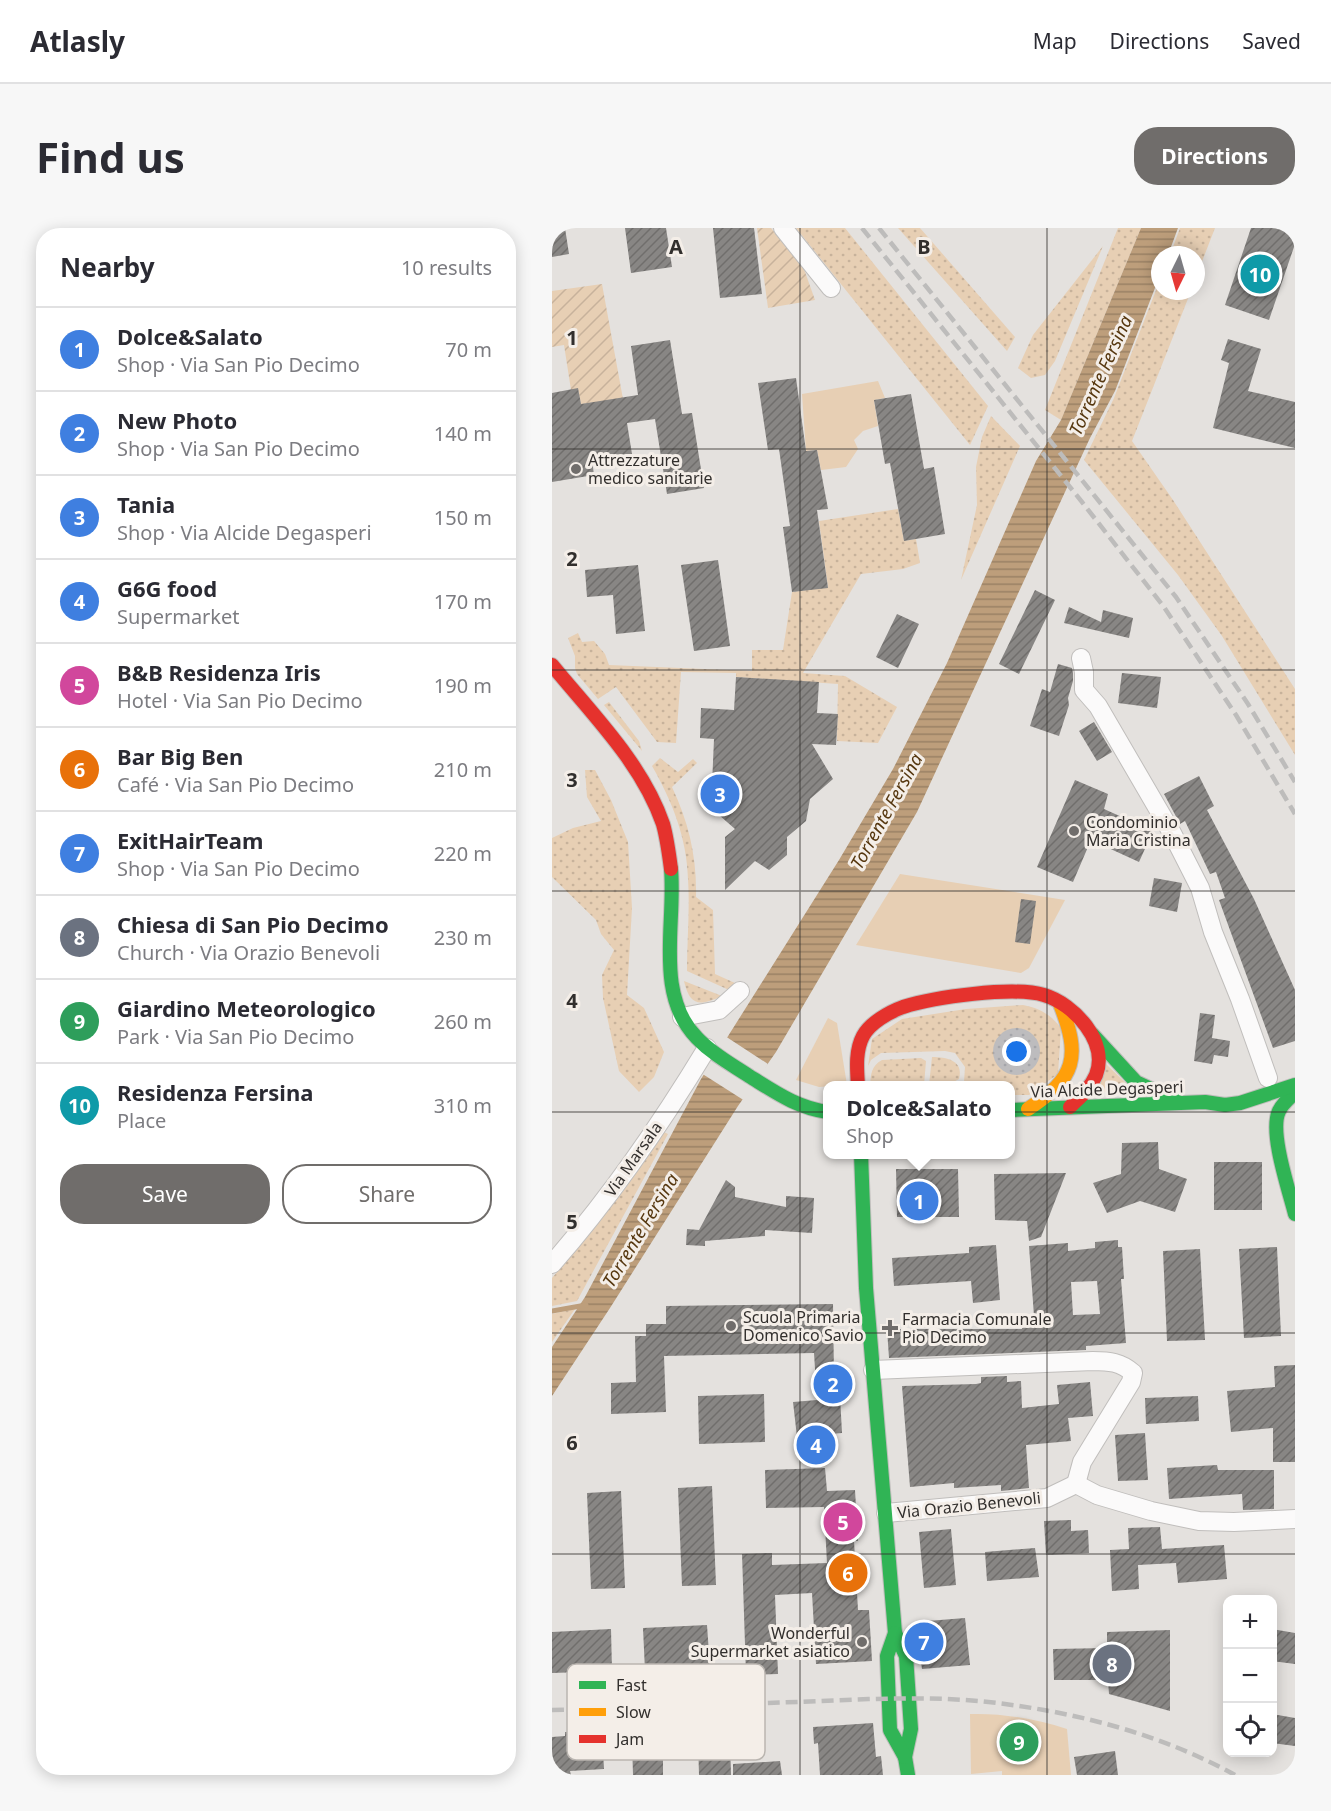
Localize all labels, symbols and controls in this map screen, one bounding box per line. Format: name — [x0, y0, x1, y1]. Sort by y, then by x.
text: Atlasly — [30, 22, 125, 60]
text: Map — [1033, 27, 1077, 55]
text: Directions — [1110, 27, 1209, 55]
text: Saved — [1242, 27, 1301, 55]
button: Directions — [1134, 127, 1295, 185]
text: Find us — [36, 128, 185, 185]
text: A — [669, 233, 683, 260]
text: B — [917, 233, 931, 260]
north arrow — [1151, 246, 1205, 300]
text: Nearby — [60, 249, 155, 285]
pin: 10 — [1240, 252, 1280, 296]
text: 10 results — [401, 254, 492, 281]
water label: Torrente Fersina — [1063, 311, 1137, 439]
text: Dolce&Salato — [117, 321, 263, 351]
text: 1 — [566, 324, 578, 351]
text: 1 — [74, 336, 85, 363]
text: 70 m — [445, 336, 492, 363]
text: Shop · Via San Pio Decimo — [117, 351, 360, 378]
text: New Photo — [117, 405, 237, 435]
text: 2 — [74, 420, 85, 447]
text: 140 m — [434, 420, 492, 447]
text: Shop · Via San Pio Decimo — [117, 435, 360, 462]
place label: Attrezzature medico sanitarie — [588, 449, 713, 489]
marker: Attrezzature medico sanitarie — [569, 462, 583, 476]
text: Tania — [117, 489, 175, 519]
text: 3 — [74, 504, 85, 531]
text: 150 m — [434, 504, 492, 531]
text: Shop · Via Alcide Degasperi — [117, 519, 372, 546]
text: 2 — [566, 545, 578, 572]
text: G6G food — [117, 573, 217, 603]
text: 4 — [74, 588, 85, 615]
text: 170 m — [434, 588, 492, 615]
text: Supermarket — [117, 603, 240, 630]
text: B&B Residenza Iris — [117, 657, 321, 687]
text: 5 — [74, 672, 85, 699]
text: 190 m — [434, 672, 492, 699]
text: Hotel · Via San Pio Decimo — [117, 687, 363, 714]
text: Bar Big Ben — [117, 741, 243, 771]
water label: Torrente Fersina — [844, 749, 928, 873]
text: 6 — [74, 756, 85, 783]
text: 210 m — [434, 756, 492, 783]
text: 3 — [566, 766, 578, 793]
text: Café · Via San Pio Decimo — [117, 771, 354, 798]
pin: 3 — [700, 772, 740, 816]
place label: Condominio Maria Cristina — [1086, 811, 1191, 851]
marker: Condominio Maria Cristina — [1067, 824, 1081, 838]
text: ExitHairTeam — [117, 825, 264, 855]
text: 7 — [74, 840, 85, 867]
text: 220 m — [434, 840, 492, 867]
text: Shop · Via San Pio Decimo — [117, 855, 360, 882]
text: Chiesa di San Pio Decimo — [117, 909, 389, 939]
text: 8 — [74, 924, 85, 951]
text: 230 m — [434, 924, 492, 951]
text: Church · Via Orazio Benevoli — [117, 939, 380, 966]
text: 4 — [566, 987, 578, 1014]
text: Giardino Meteorologico — [117, 993, 376, 1023]
text: 9 — [74, 1008, 85, 1035]
text: 260 m — [434, 1008, 492, 1035]
text: Park · Via San Pio Decimo — [117, 1023, 354, 1050]
your location — [1002, 1037, 1031, 1066]
street label: Via Alcide Degasperi — [1030, 1075, 1184, 1103]
text: Residenza Fersina — [117, 1077, 313, 1107]
popup — [823, 1081, 1015, 1159]
text: 10 — [68, 1092, 91, 1119]
text: 310 m — [434, 1092, 492, 1119]
text: Dolce&Salato — [846, 1092, 992, 1122]
text: Place — [117, 1107, 166, 1134]
street label: Via Marsala — [599, 1117, 667, 1201]
text: Shop — [846, 1122, 894, 1149]
button: Save — [60, 1164, 270, 1224]
button: Share — [282, 1164, 492, 1224]
water label: Torrente Fersina — [597, 1169, 683, 1291]
pin: 1 — [900, 1178, 938, 1224]
text: 5 — [566, 1208, 578, 1235]
place label: Scuola Primaria Domenico Savio — [743, 1306, 864, 1346]
place label: Farmacia Comunale Pio Decimo — [902, 1308, 1051, 1348]
marker: Scuola Primaria Domenico Savio — [724, 1319, 738, 1333]
marker: Farmacia Comunale Pio Decimo — [883, 1321, 897, 1335]
pin: 2 — [814, 1362, 852, 1406]
pin: 4 — [796, 1422, 836, 1468]
text: 6 — [566, 1429, 578, 1456]
street label: Via Orazio Benevoli — [896, 1487, 1042, 1523]
pin: 5 — [824, 1500, 862, 1544]
pin: 6 — [828, 1550, 868, 1596]
map controls — [1223, 1595, 1277, 1757]
button: + — [1223, 1595, 1277, 1649]
pin: 7 — [904, 1620, 944, 1664]
place label: Wonderful Supermarket asiatico — [691, 1622, 850, 1662]
marker: Wonderful Supermarket asiatico — [855, 1635, 869, 1649]
pin: 8 — [1092, 1642, 1132, 1686]
button: − — [1223, 1649, 1277, 1703]
legend — [567, 1664, 765, 1760]
text: Fast — [616, 1674, 647, 1696]
text: Slow — [616, 1701, 651, 1723]
button: locate — [1223, 1703, 1277, 1757]
pin: 9 — [1000, 1720, 1038, 1765]
text: Jam — [614, 1728, 644, 1750]

